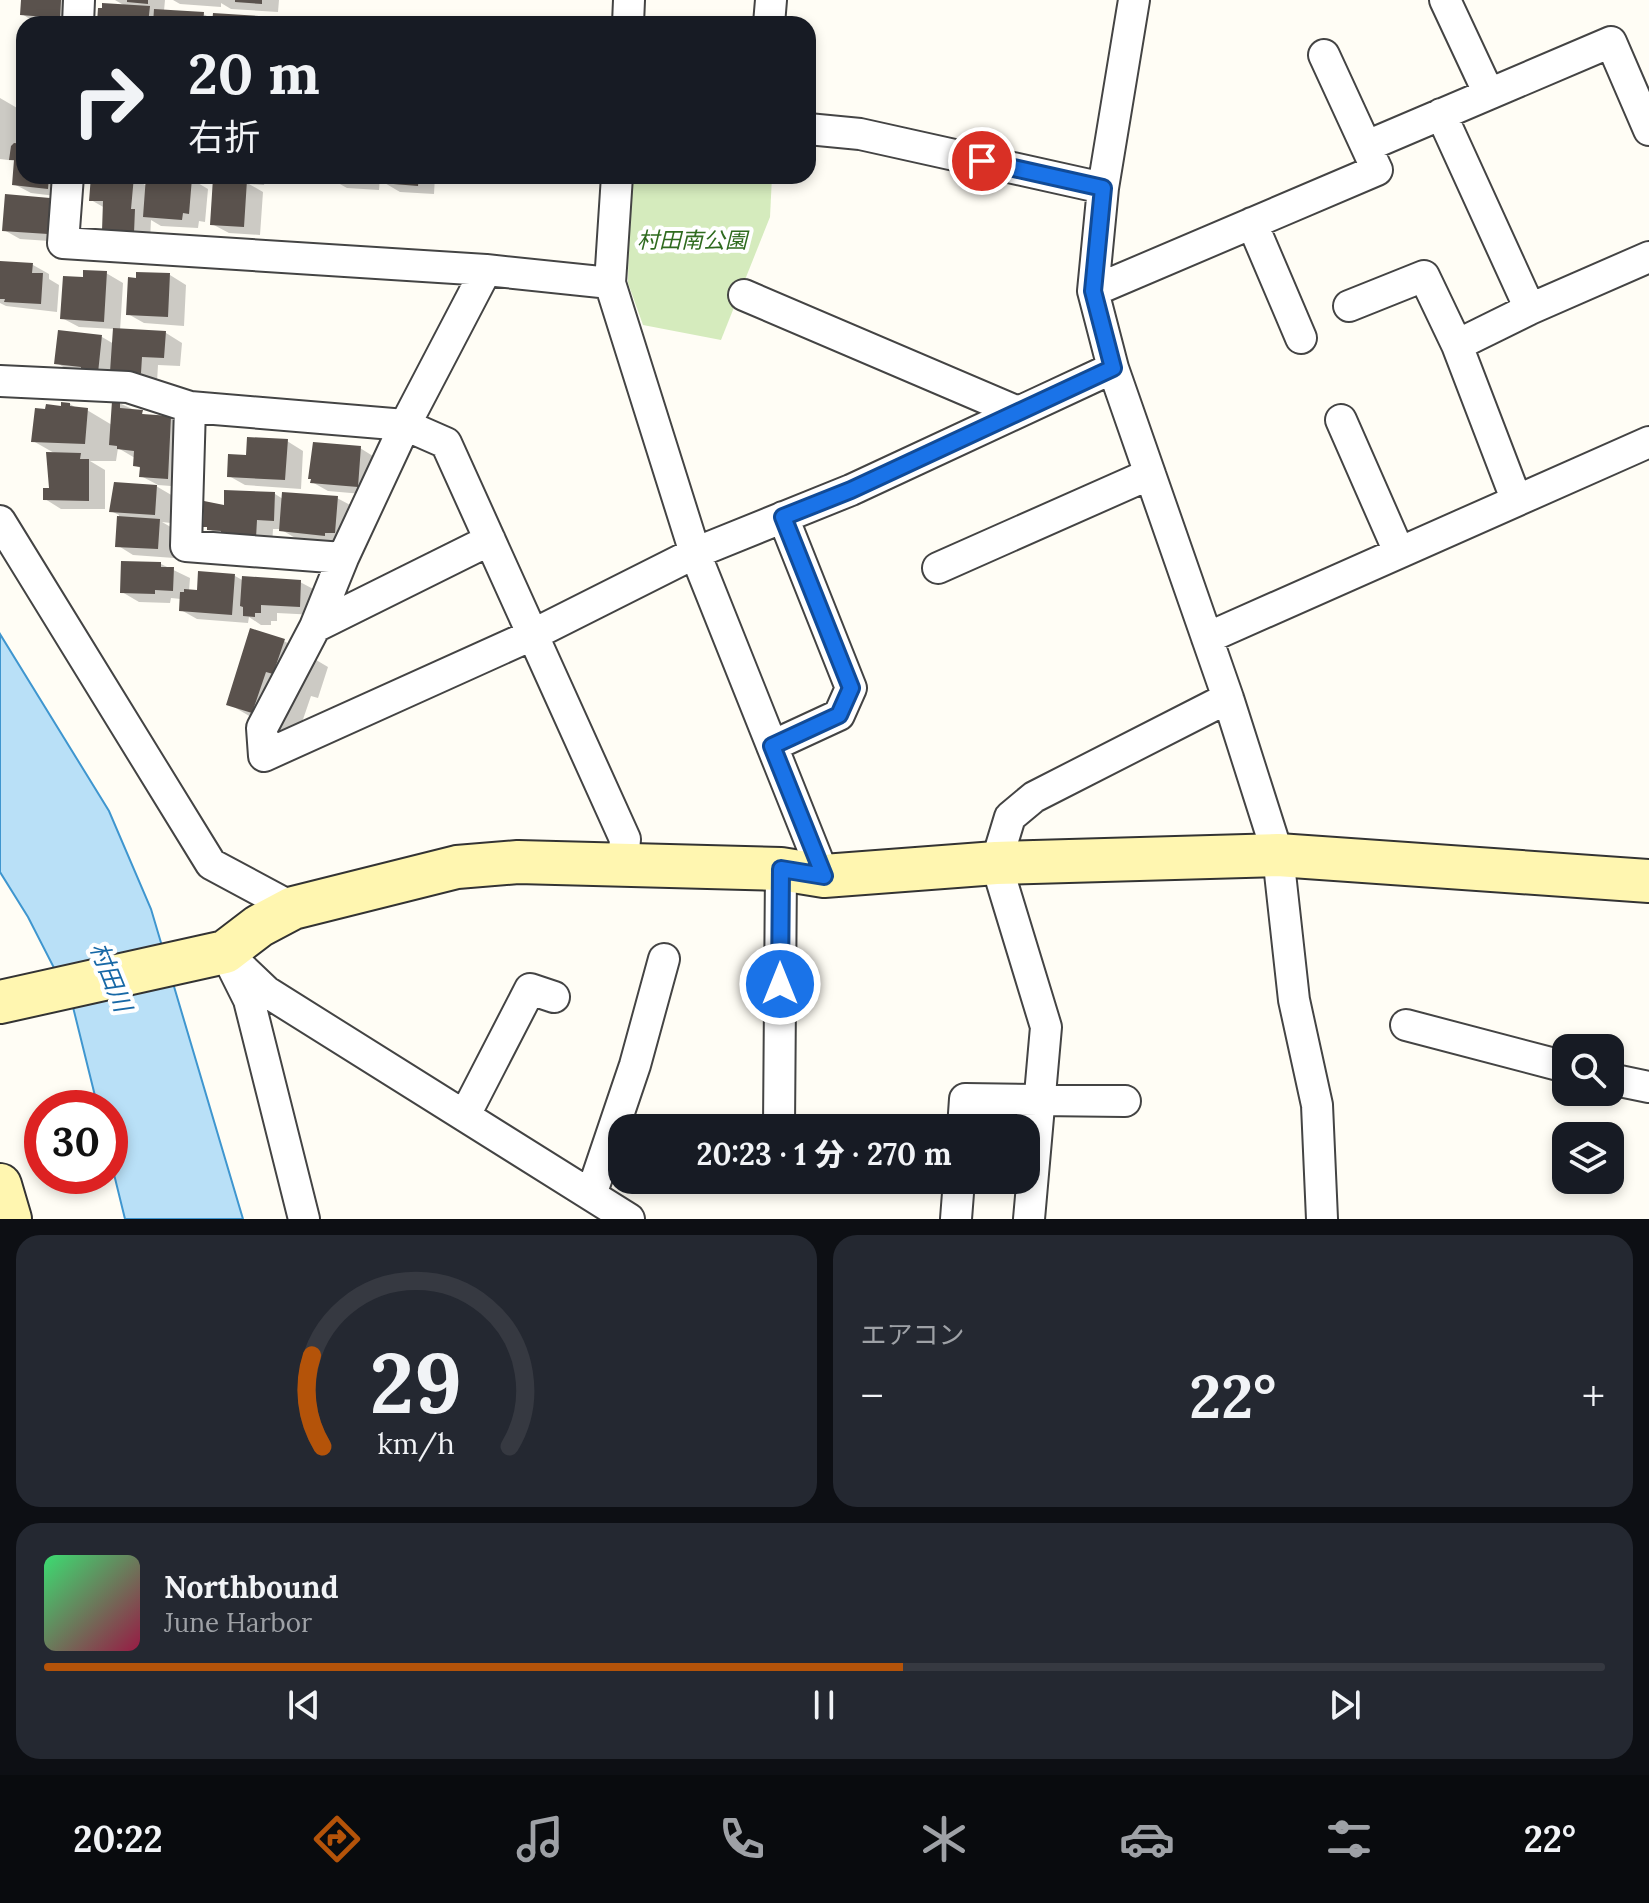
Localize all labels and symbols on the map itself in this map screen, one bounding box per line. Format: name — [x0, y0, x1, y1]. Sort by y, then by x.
pin — [948, 127, 1016, 195]
park label: 村田南公園 — [637, 226, 750, 254]
water label: 村田川 — [83, 938, 140, 1019]
position arrow — [738, 942, 822, 1026]
speed limit sign: 30 — [24, 1090, 128, 1194]

